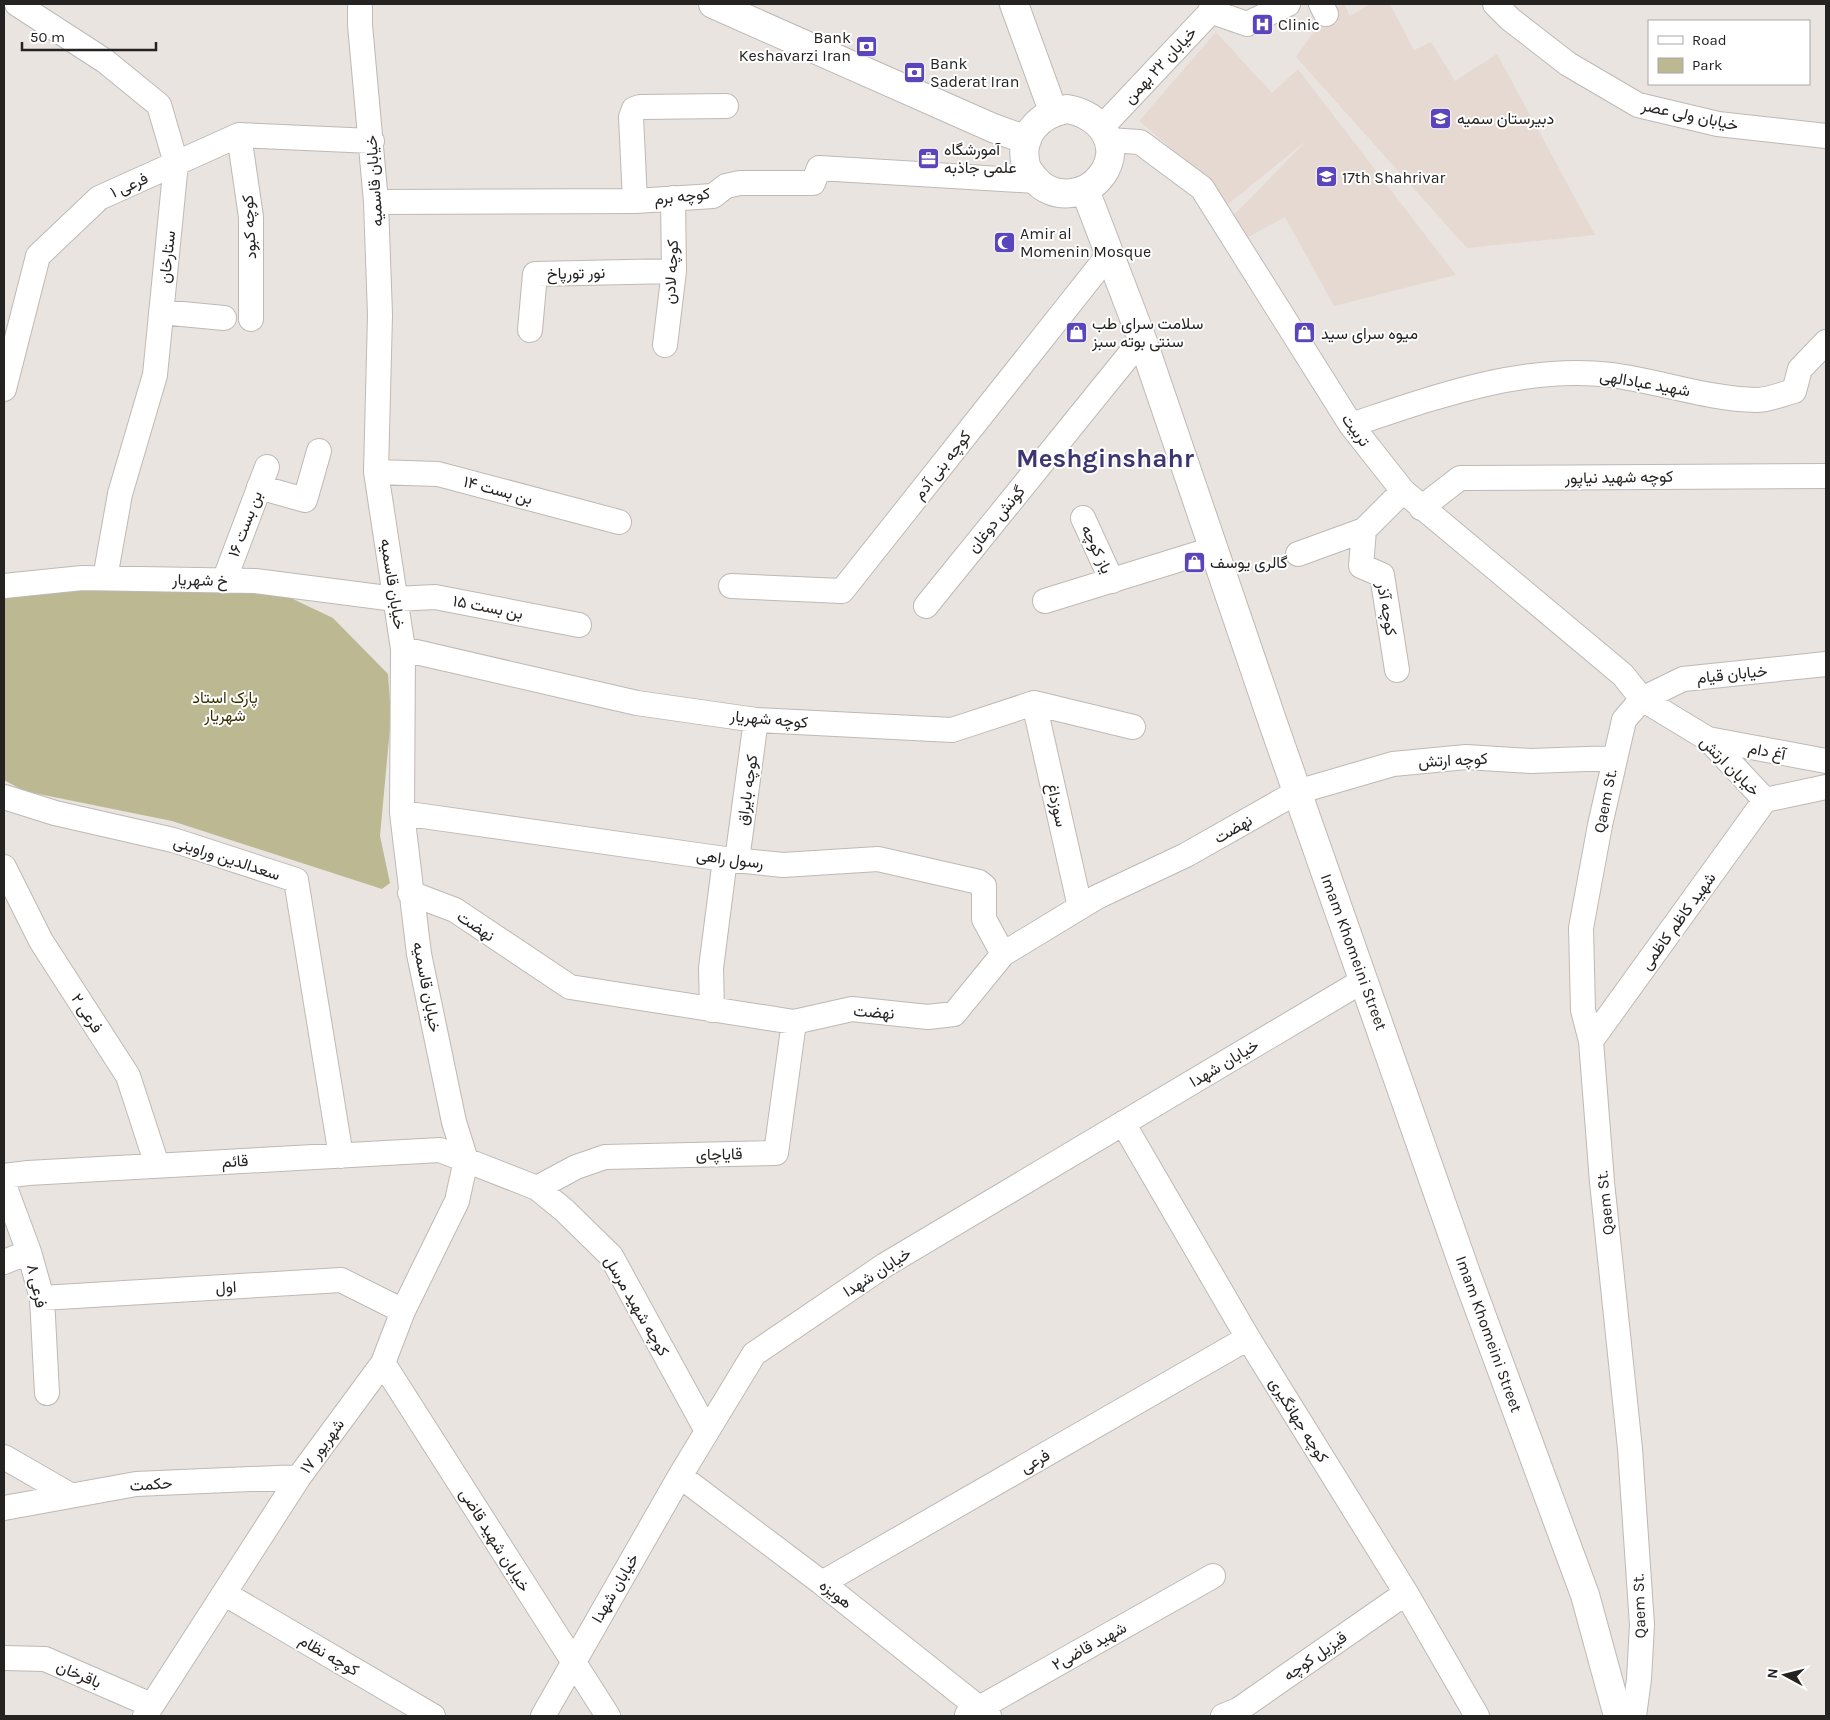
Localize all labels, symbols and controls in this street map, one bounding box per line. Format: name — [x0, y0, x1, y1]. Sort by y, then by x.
hospital icon: Clinic — [1250, 12, 1274, 36]
place label: Clinic — [1278, 15, 1320, 34]
scale bar — [22, 20, 156, 52]
legend — [1648, 20, 1810, 85]
street label: خیابان ۲۲ بهمن — [1120, 22, 1201, 108]
text: 50 m — [30, 28, 65, 46]
place label: Bank Keshavarzi Iran — [739, 28, 851, 65]
text: Road — [1692, 31, 1727, 49]
bank icon: Bank Keshavarzi Iran — [855, 34, 879, 58]
place label: Bank Saderat Iran — [930, 54, 1019, 91]
text: Park — [1692, 56, 1722, 74]
bank icon: Bank Saderat Iran — [902, 60, 926, 84]
street label: خیابان ولی عصر — [1639, 95, 1740, 136]
school or university icon: دبیرستان سمیه — [1429, 106, 1453, 130]
place label: دبیرستان سمیه — [1457, 109, 1554, 129]
street label: خیابان قاسمیه — [361, 134, 387, 227]
place label: آمورشگاه علمی جاذبه — [944, 140, 1017, 178]
office icon: آمورشگاه علمی جاذبه — [916, 146, 940, 170]
school or university icon: 17th Shahrivar — [1314, 165, 1338, 189]
street label: فرعی ۱ — [107, 168, 151, 203]
place label: 17th Shahrivar — [1342, 168, 1445, 187]
street label: کوچه برم — [653, 184, 711, 210]
street label: کوچه کبود — [238, 194, 262, 260]
place label: Amir al Momenin Mosque — [1020, 224, 1151, 261]
street label: ستارخان — [155, 230, 180, 284]
mosque icon: Amir al Momenin Mosque — [992, 230, 1016, 254]
street label: کوچه لادن — [660, 239, 684, 305]
street label: نور تورپاخ — [547, 263, 605, 285]
place label: سلامت سرای طب سنتی بوته سبز — [1091, 314, 1203, 352]
shop icon: سلامت سرای طب سنتی بوته سبز — [1064, 320, 1088, 344]
shop icon: میوه سرای سید — [1293, 321, 1317, 345]
place label: میوه سرای سید — [1321, 324, 1418, 344]
street label: شهید عبادالهی — [1598, 366, 1692, 401]
street label: تربیت — [1337, 410, 1374, 451]
street label: کوچه بنی آدم — [909, 427, 976, 504]
district label: Meshginshahr — [1016, 443, 1195, 474]
street label: کوچه شهید نیاپور — [1563, 467, 1674, 489]
street label: بن بست ۱۴ — [461, 472, 535, 509]
street label: گونش دوغان — [963, 482, 1029, 557]
street label: بن بست ۱۶ — [224, 488, 267, 560]
street label: یاز کوچه — [1076, 522, 1117, 577]
street label: خیابان قاسمیه — [376, 537, 410, 631]
shop icon: گالری یوسف — [1182, 550, 1206, 574]
place label: گالری یوسف — [1210, 553, 1288, 573]
street label: خ شهریار — [171, 570, 228, 592]
street label: کوچه آذر — [1371, 580, 1401, 638]
street label: بن بست ۱۵ — [451, 591, 525, 624]
street label: خیابان قیام — [1696, 661, 1769, 688]
park label: پارک استاد شهریار — [192, 688, 258, 726]
street label: کوچه شهریار — [728, 706, 809, 734]
street label: خیابان ارتش — [1695, 732, 1764, 801]
street label: آغ دام — [1746, 738, 1789, 766]
street label: کوچه ارتش — [1418, 749, 1488, 773]
street label: کوچه بایراق — [733, 753, 763, 827]
street label: Qaem St. — [1589, 767, 1621, 835]
street label: سوزداغ — [1041, 781, 1071, 829]
street label: نهضت — [1210, 810, 1256, 848]
street label: سعدالدین وراوینی — [171, 832, 283, 885]
street label: رسول راهی — [695, 845, 765, 874]
street label: شهید کاظم کاظمی — [1636, 869, 1721, 974]
street label: Imam Khomeini Street — [1317, 871, 1391, 1033]
street label: نهضت — [453, 907, 498, 946]
street label: خیابان قاسمیه — [409, 940, 445, 1034]
street label: فرعی ۲ — [66, 990, 107, 1037]
street label: نهضت — [853, 1001, 895, 1024]
street label: خیابان شهدا — [1186, 1035, 1263, 1092]
street label: قایاچای — [695, 1144, 743, 1166]
street label: قائم — [221, 1151, 249, 1172]
street label: Qaem St. — [1592, 1170, 1618, 1236]
street label: خیابان شهدا — [840, 1243, 915, 1302]
street label: کوچه شهید مرسل — [599, 1253, 673, 1360]
street label: Imam Khomeini Street — [1452, 1253, 1526, 1415]
street label: فرعی ۸ — [22, 1262, 51, 1310]
street label: اول — [215, 1277, 237, 1298]
street label: کوچه جهانگیری — [1264, 1374, 1333, 1467]
street label: ۱۷ شهریور — [296, 1415, 349, 1478]
street label: فرعی — [1017, 1445, 1054, 1478]
street label: حکمت — [129, 1473, 173, 1495]
street label: خیابان شهید قاضی — [455, 1485, 535, 1596]
street label: خیابان شهدا — [588, 1550, 643, 1627]
street label: Qaem St. — [1628, 1573, 1650, 1639]
street label: هویزه — [815, 1575, 856, 1613]
street label: شهید قاضی۲ — [1048, 1618, 1130, 1675]
street label: قیزیل کوچه — [1280, 1627, 1352, 1686]
street label: کوچه نظام — [295, 1630, 362, 1681]
north arrow — [1760, 1650, 1810, 1700]
street label: باقرخان — [53, 1656, 104, 1693]
text: N — [1764, 1667, 1782, 1679]

